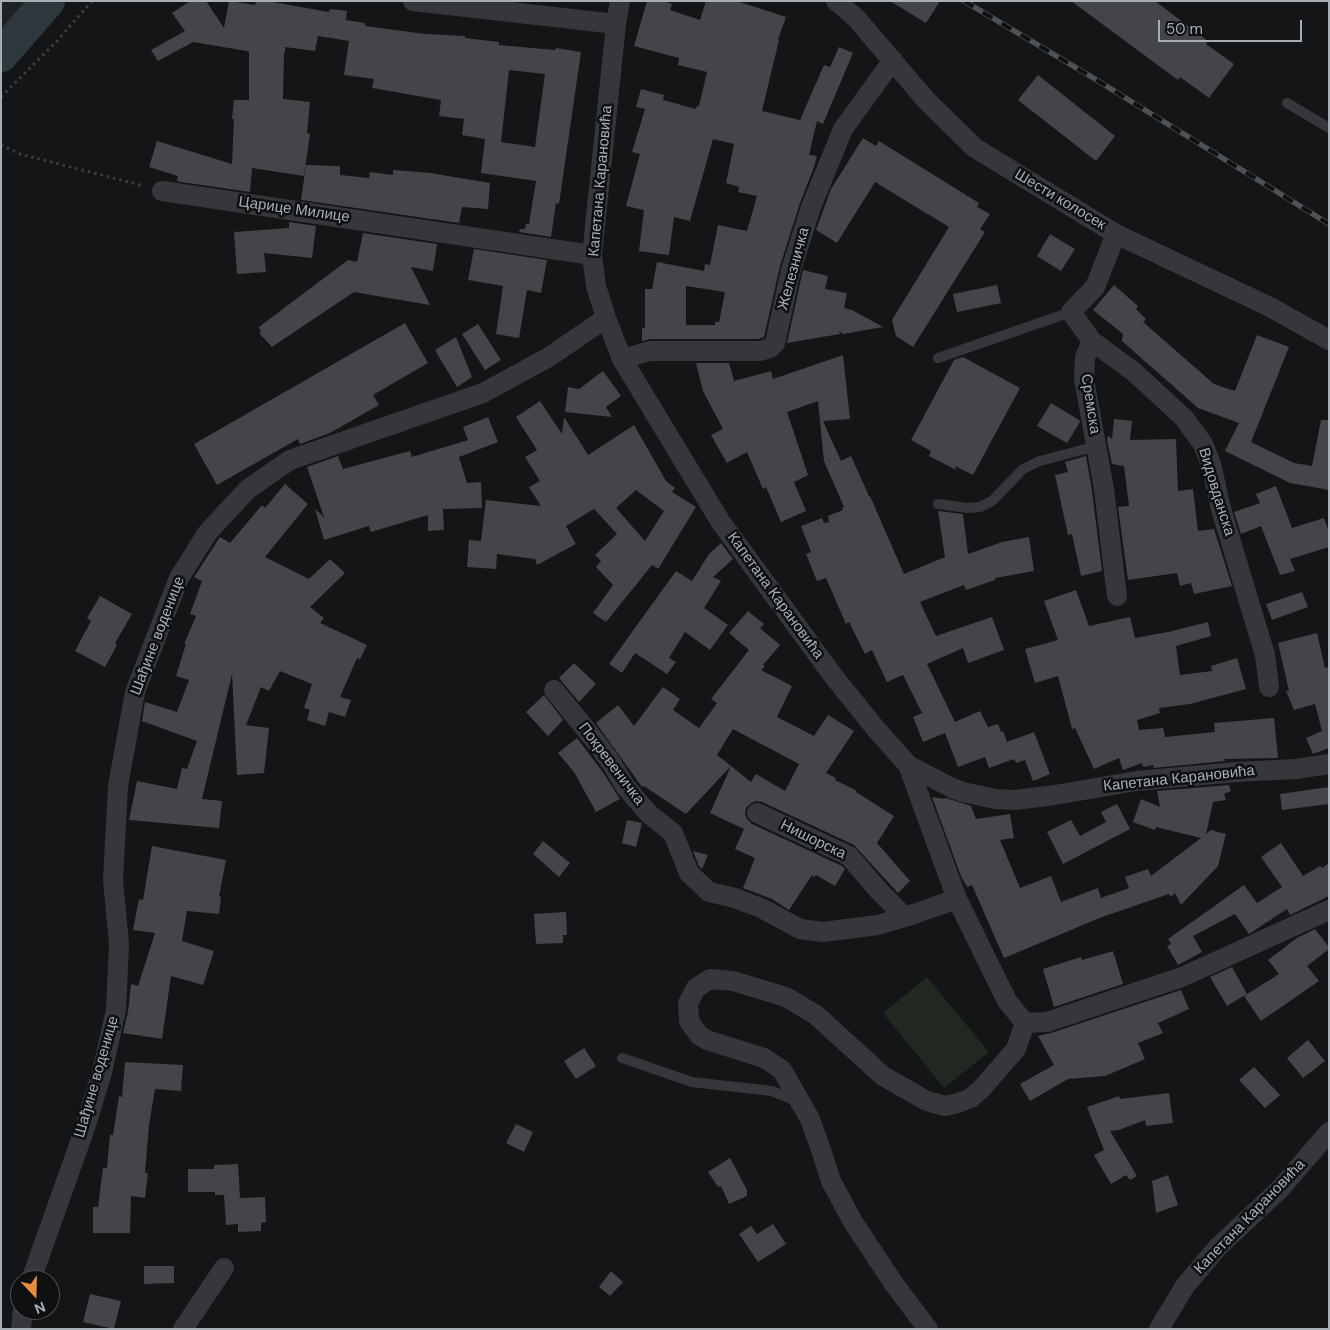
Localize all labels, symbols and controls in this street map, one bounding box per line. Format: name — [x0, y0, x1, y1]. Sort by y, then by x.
scale bar — [1160, 10, 1304, 42]
text: 50 m — [1166, 19, 1203, 39]
street label: Капетана Карановића — [585, 104, 617, 258]
street label: Шести колосек — [1011, 166, 1109, 234]
street label: Царице Милице — [237, 193, 351, 227]
street label: Железничка — [774, 226, 814, 312]
street label: Сремска — [1076, 373, 1104, 435]
street label: Видовданска — [1194, 446, 1238, 538]
street label: Капетана Карановића — [723, 529, 827, 663]
street label: Шађине воденице — [127, 574, 189, 698]
street label: Покревеничка — [574, 719, 648, 809]
street label: Капетана Карановића — [1102, 762, 1256, 796]
street label: Нишорска — [777, 816, 849, 864]
street label: Шађине воденице — [71, 1014, 123, 1140]
street label: Капетана Карановића — [1191, 1156, 1309, 1278]
north arrow — [10, 1270, 60, 1320]
text: N — [32, 1298, 48, 1318]

